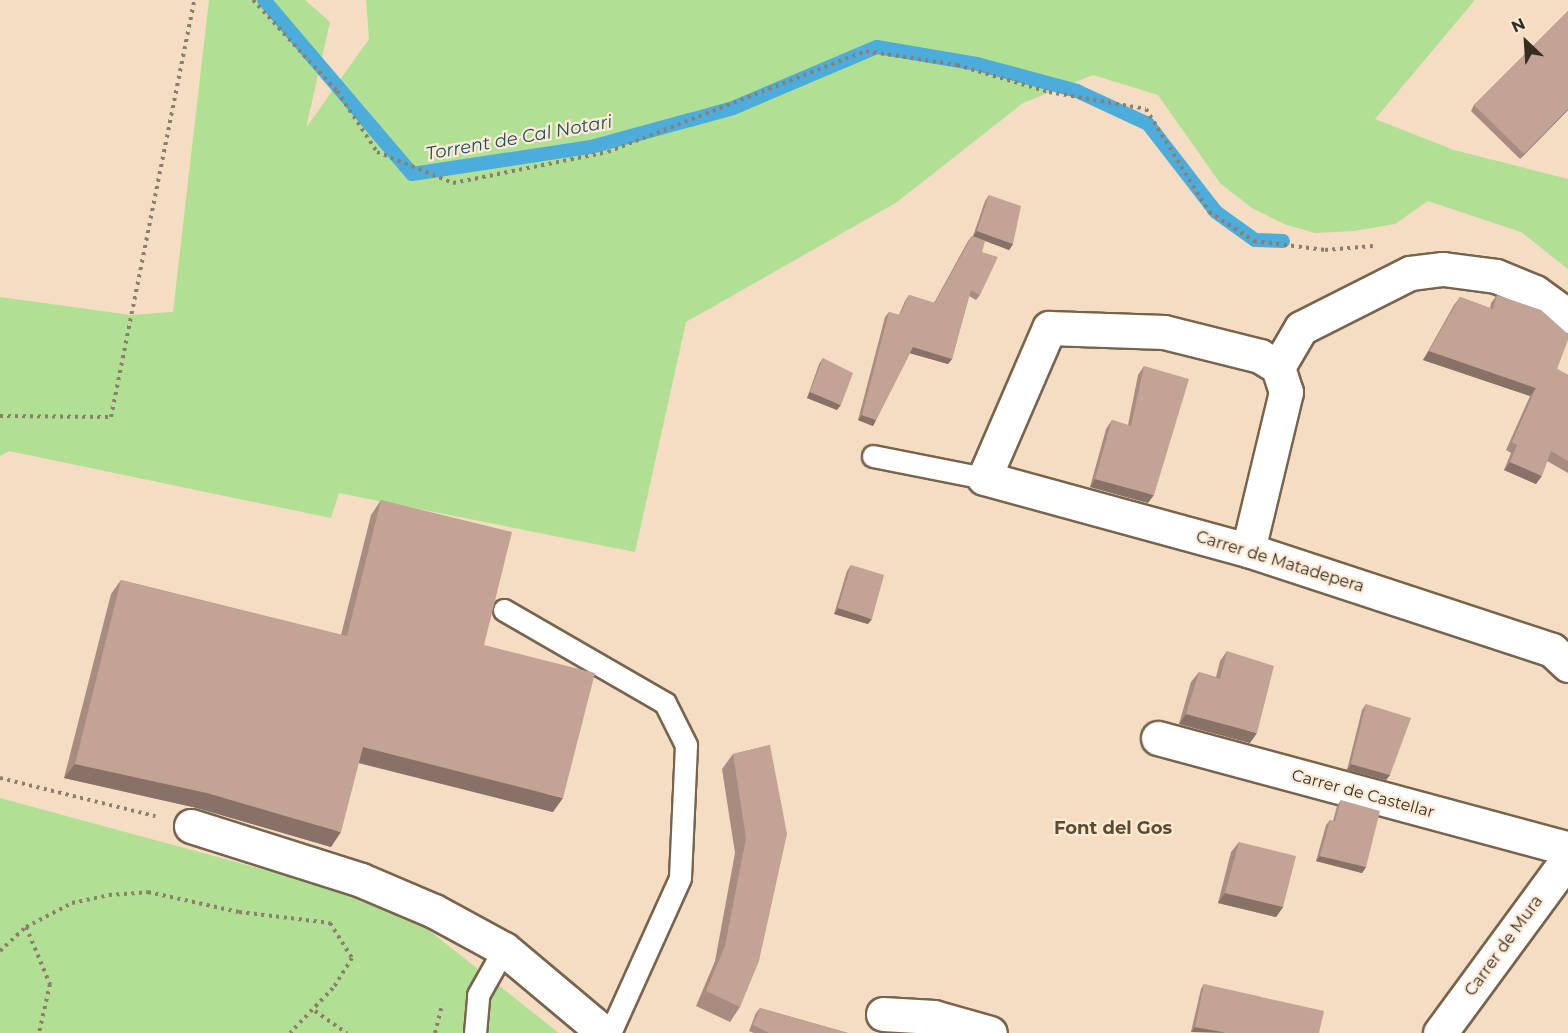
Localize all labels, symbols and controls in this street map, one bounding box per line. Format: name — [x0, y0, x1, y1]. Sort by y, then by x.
north arrow — [1496, 12, 1556, 72]
text: N — [1508, 14, 1528, 37]
water label: Torrent de Cal Notari — [424, 111, 614, 165]
street label: Carrer de Matadepera — [1194, 527, 1366, 597]
street label: Carrer de Castellar — [1290, 766, 1436, 822]
district label: Font del Gos — [1054, 817, 1172, 839]
street label: Carrer de Mura — [1461, 892, 1547, 1000]

